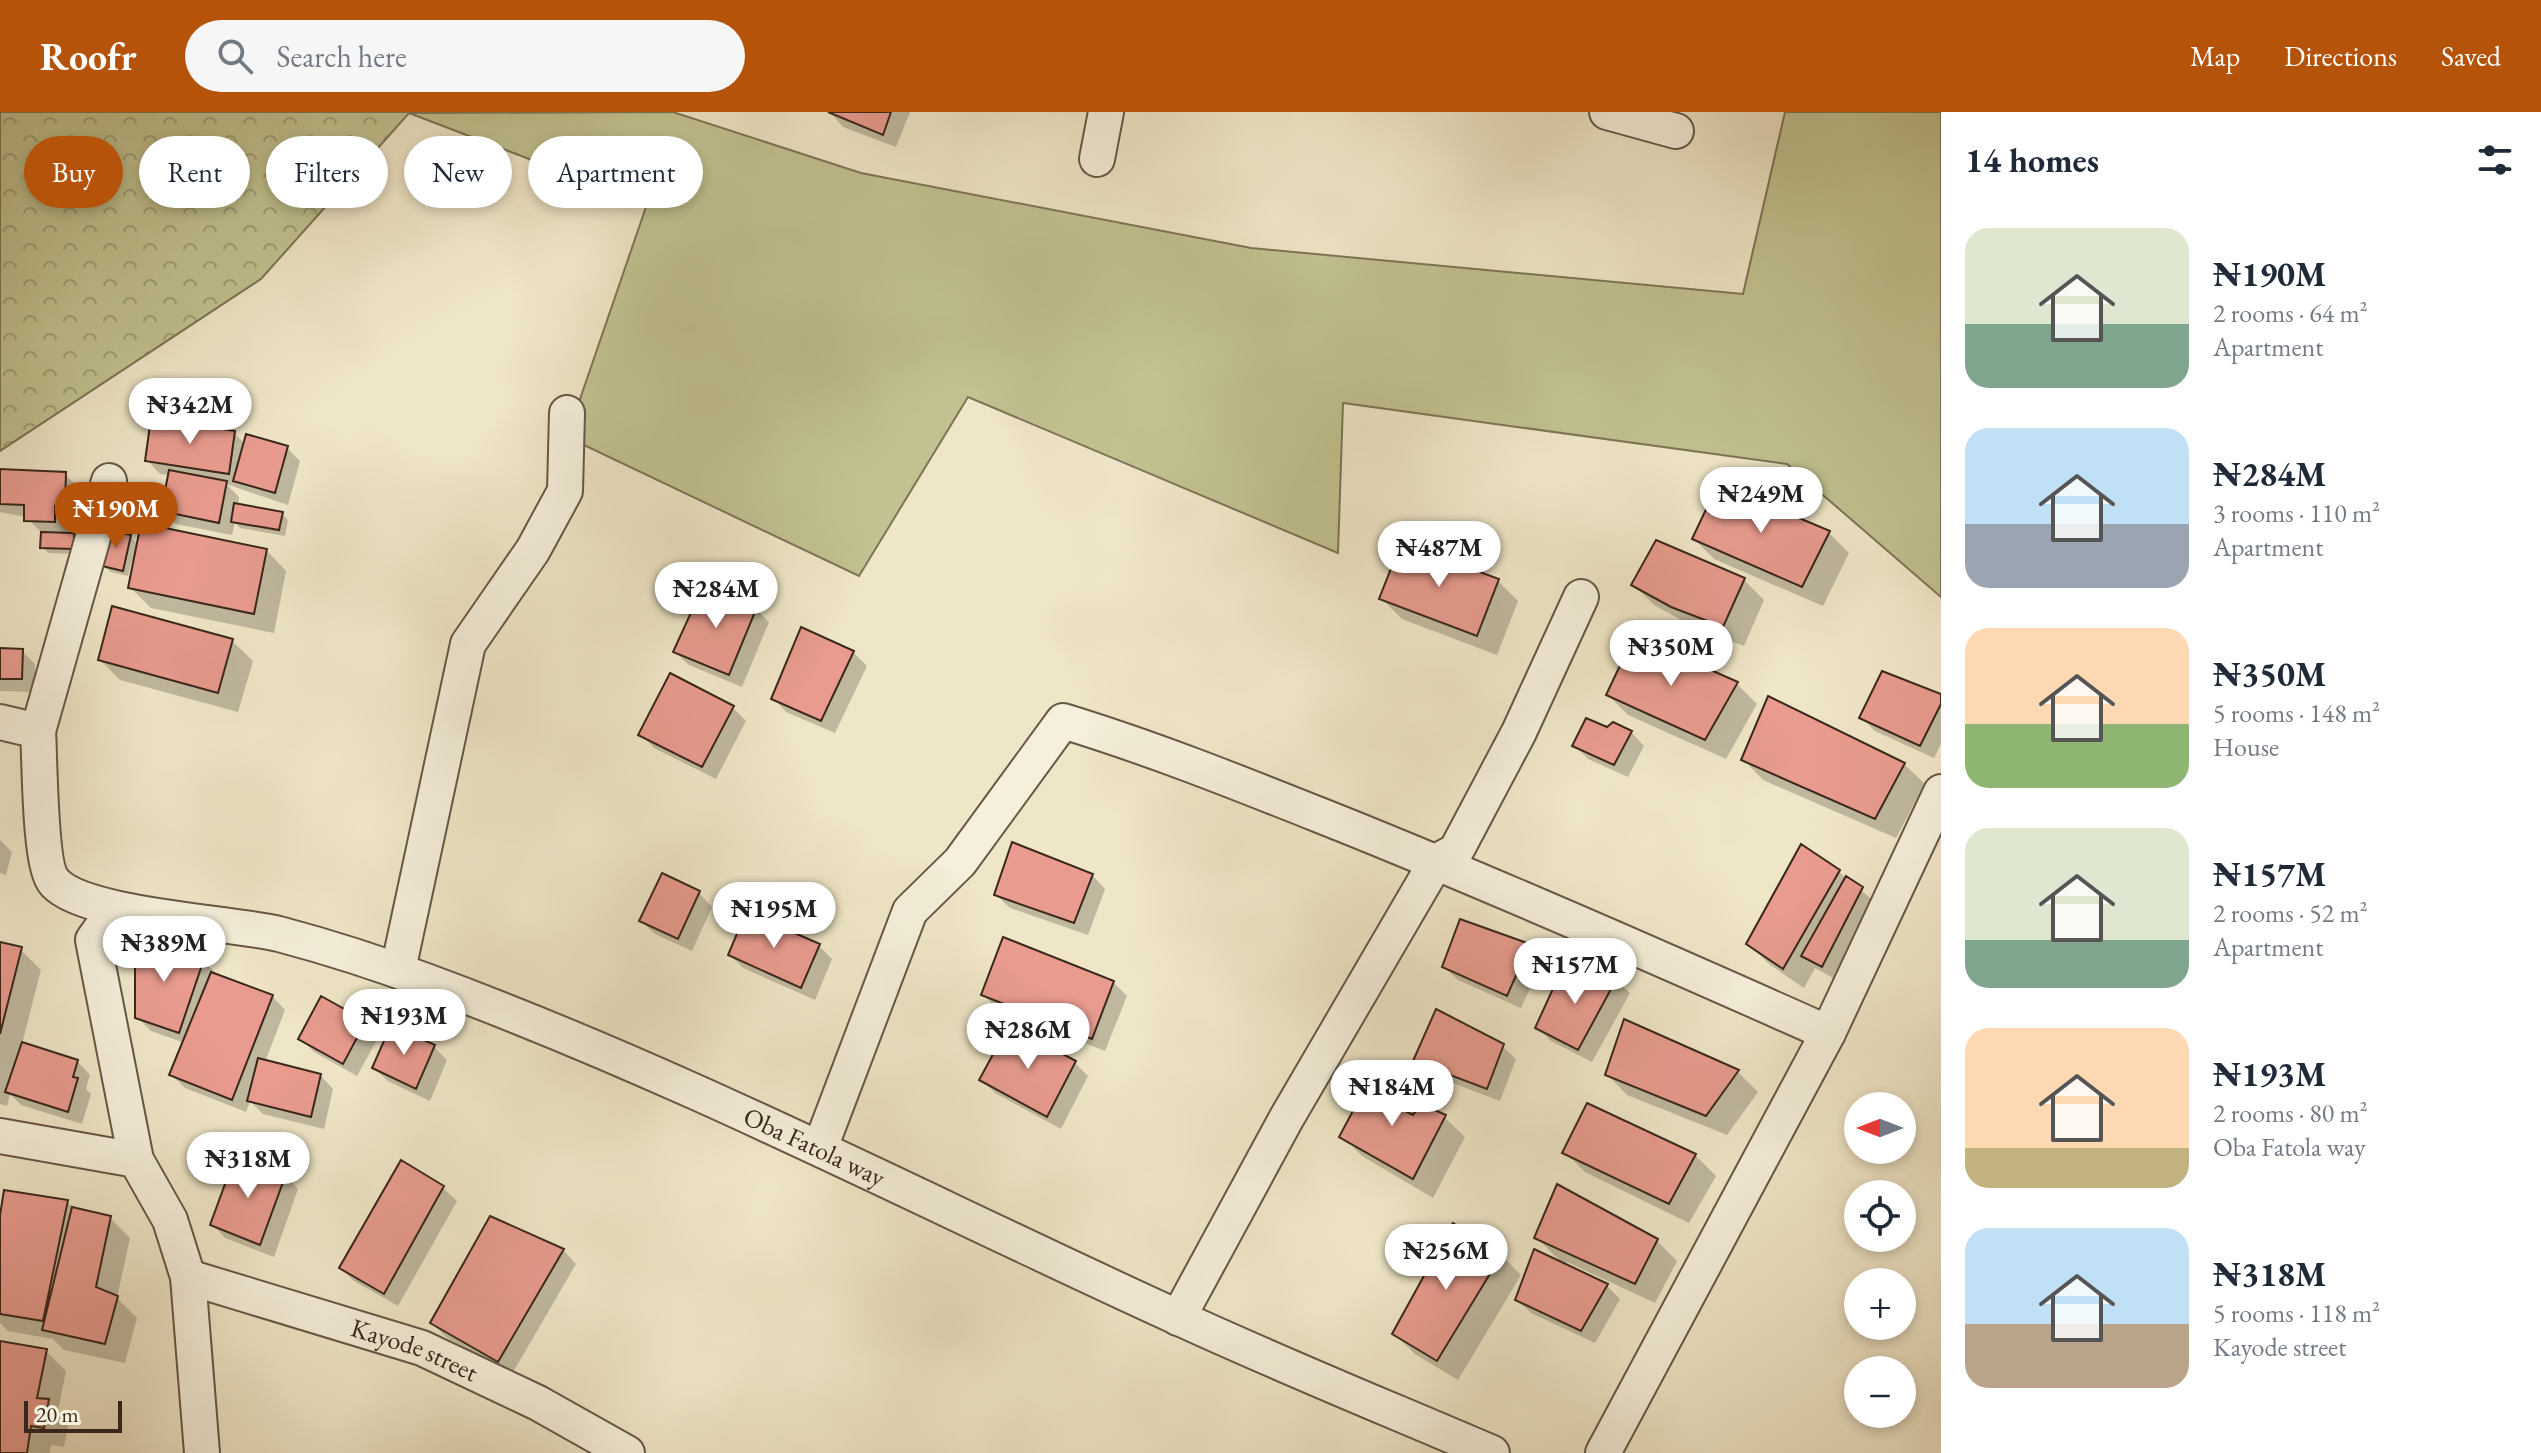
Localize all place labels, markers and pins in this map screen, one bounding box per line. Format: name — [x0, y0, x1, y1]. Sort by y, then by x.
pin: ₦342M — [134, 378, 246, 446]
pin: ₦249M — [1705, 467, 1817, 535]
pin: ₦190M — [60, 482, 172, 550]
pin: ₦487M — [1383, 521, 1495, 589]
pin: ₦284M — [660, 562, 772, 630]
pin: ₦350M — [1615, 620, 1727, 688]
pin: ₦195M — [718, 882, 830, 950]
pin: ₦389M — [108, 916, 220, 984]
pin: ₦157M — [1519, 938, 1631, 1006]
pin: ₦193M — [348, 989, 460, 1057]
pin: ₦286M — [972, 1003, 1084, 1071]
pin: ₦184M — [1336, 1060, 1448, 1128]
pin: ₦318M — [192, 1132, 304, 1200]
pin: ₦256M — [1390, 1224, 1502, 1292]

